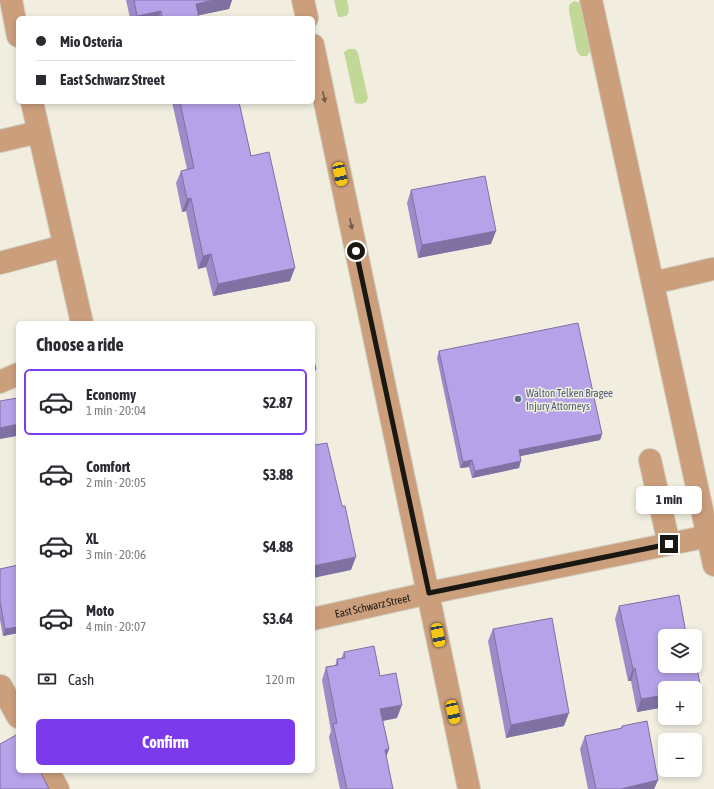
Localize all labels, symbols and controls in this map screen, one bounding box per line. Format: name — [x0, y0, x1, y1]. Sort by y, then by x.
text: Mio Osteria — [60, 33, 123, 50]
text: East Schwarz Street — [60, 71, 165, 88]
one-way arrow — [321, 91, 327, 103]
car — [332, 161, 348, 187]
one-way arrow — [348, 218, 354, 231]
route start — [347, 242, 365, 260]
text: Choose a ride — [36, 334, 124, 355]
icon: car — [38, 384, 74, 420]
text: Economy — [86, 386, 136, 403]
place label: Walton Telken Bragee Injury Attorneys — [526, 387, 613, 412]
text: $2.87 — [263, 394, 293, 411]
marker: Walton Telken Bragee Injury Attorneys — [513, 394, 523, 404]
text: 1 min · 20:04 — [86, 403, 146, 418]
icon: car — [38, 456, 74, 492]
text: Comfort — [86, 458, 130, 475]
text: $3.88 — [263, 466, 293, 483]
text: 2 min · 20:05 — [86, 475, 146, 490]
callout: 1 min — [636, 486, 702, 514]
text: 1 min — [656, 492, 682, 507]
icon: car — [38, 528, 74, 564]
text: XL — [86, 530, 99, 547]
route end — [660, 535, 678, 553]
text: $4.88 — [263, 538, 293, 555]
text: 3 min · 20:06 — [86, 547, 146, 562]
street label: East Schwarz Street — [334, 591, 411, 620]
icon: car — [38, 600, 74, 636]
text: Moto — [86, 602, 114, 619]
text: $3.64 — [263, 610, 293, 627]
text: 4 min · 20:07 — [86, 619, 146, 634]
car — [430, 622, 446, 648]
map controls — [658, 629, 702, 777]
button: layers — [658, 629, 702, 673]
icon: cash — [36, 668, 58, 690]
text: Cash — [68, 671, 94, 688]
text: 120 m — [266, 672, 295, 687]
button: + — [658, 681, 702, 725]
car — [445, 699, 461, 725]
button: Confirm — [36, 719, 295, 765]
button: − — [658, 733, 702, 777]

